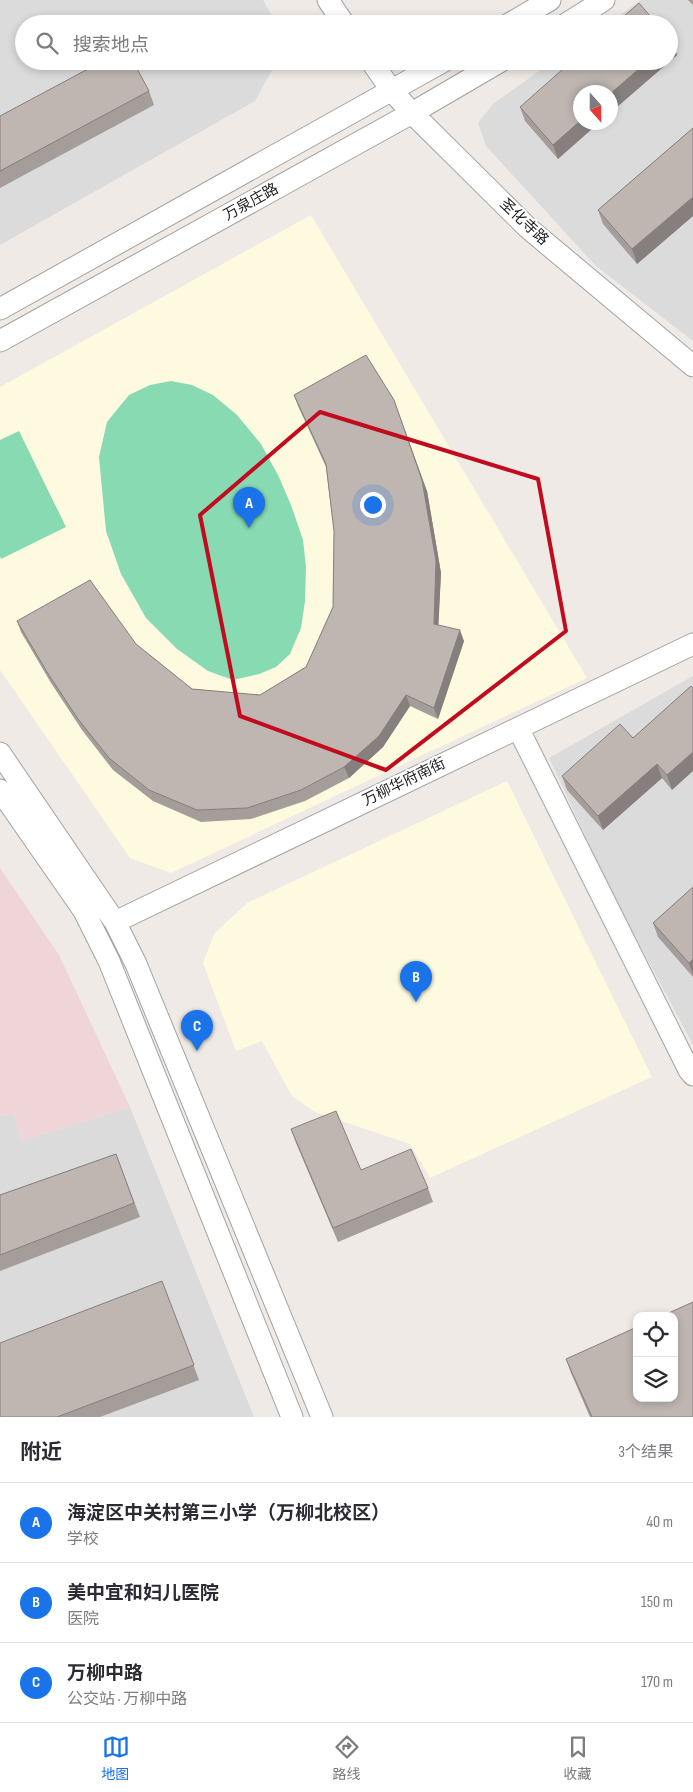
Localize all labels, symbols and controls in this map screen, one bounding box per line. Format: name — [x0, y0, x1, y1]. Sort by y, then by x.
search box — [15, 15, 678, 70]
icon: search — [33, 29, 61, 57]
text: 搜索地点 — [73, 34, 149, 57]
north arrow — [573, 85, 618, 130]
street label: 万泉庄路 — [220, 179, 282, 225]
street label: 圣化寺路 — [496, 195, 552, 249]
pin: A — [233, 487, 265, 528]
your location — [360, 492, 386, 518]
street label: 万柳华府南街 — [359, 754, 449, 810]
pin: B — [400, 961, 432, 1002]
pin: C — [181, 1010, 213, 1051]
map controls — [633, 1312, 678, 1402]
button: locate — [633, 1312, 678, 1357]
button: layers — [633, 1357, 678, 1402]
text: 附近 — [20, 1440, 62, 1465]
text: 3个结果 — [618, 1443, 673, 1462]
text: 海淀区中关村第三小学（万柳北校区） — [67, 1502, 390, 1525]
text: A — [32, 1513, 40, 1532]
text: 40 m — [646, 1513, 673, 1532]
text: 学校 — [67, 1530, 99, 1549]
text: 美中宜和妇儿医院 — [67, 1582, 219, 1605]
text: B — [32, 1593, 40, 1612]
text: 150 m — [641, 1593, 673, 1612]
text: 医院 — [67, 1610, 99, 1629]
text: 万柳中路 — [67, 1662, 143, 1685]
text: C — [32, 1673, 40, 1692]
text: 170 m — [641, 1673, 673, 1692]
text: 公交站 · 万柳中路 — [67, 1690, 187, 1709]
tab: 地图 — [102, 1733, 130, 1783]
tab: 路线 — [333, 1733, 361, 1783]
tab: 收藏 — [564, 1733, 592, 1783]

